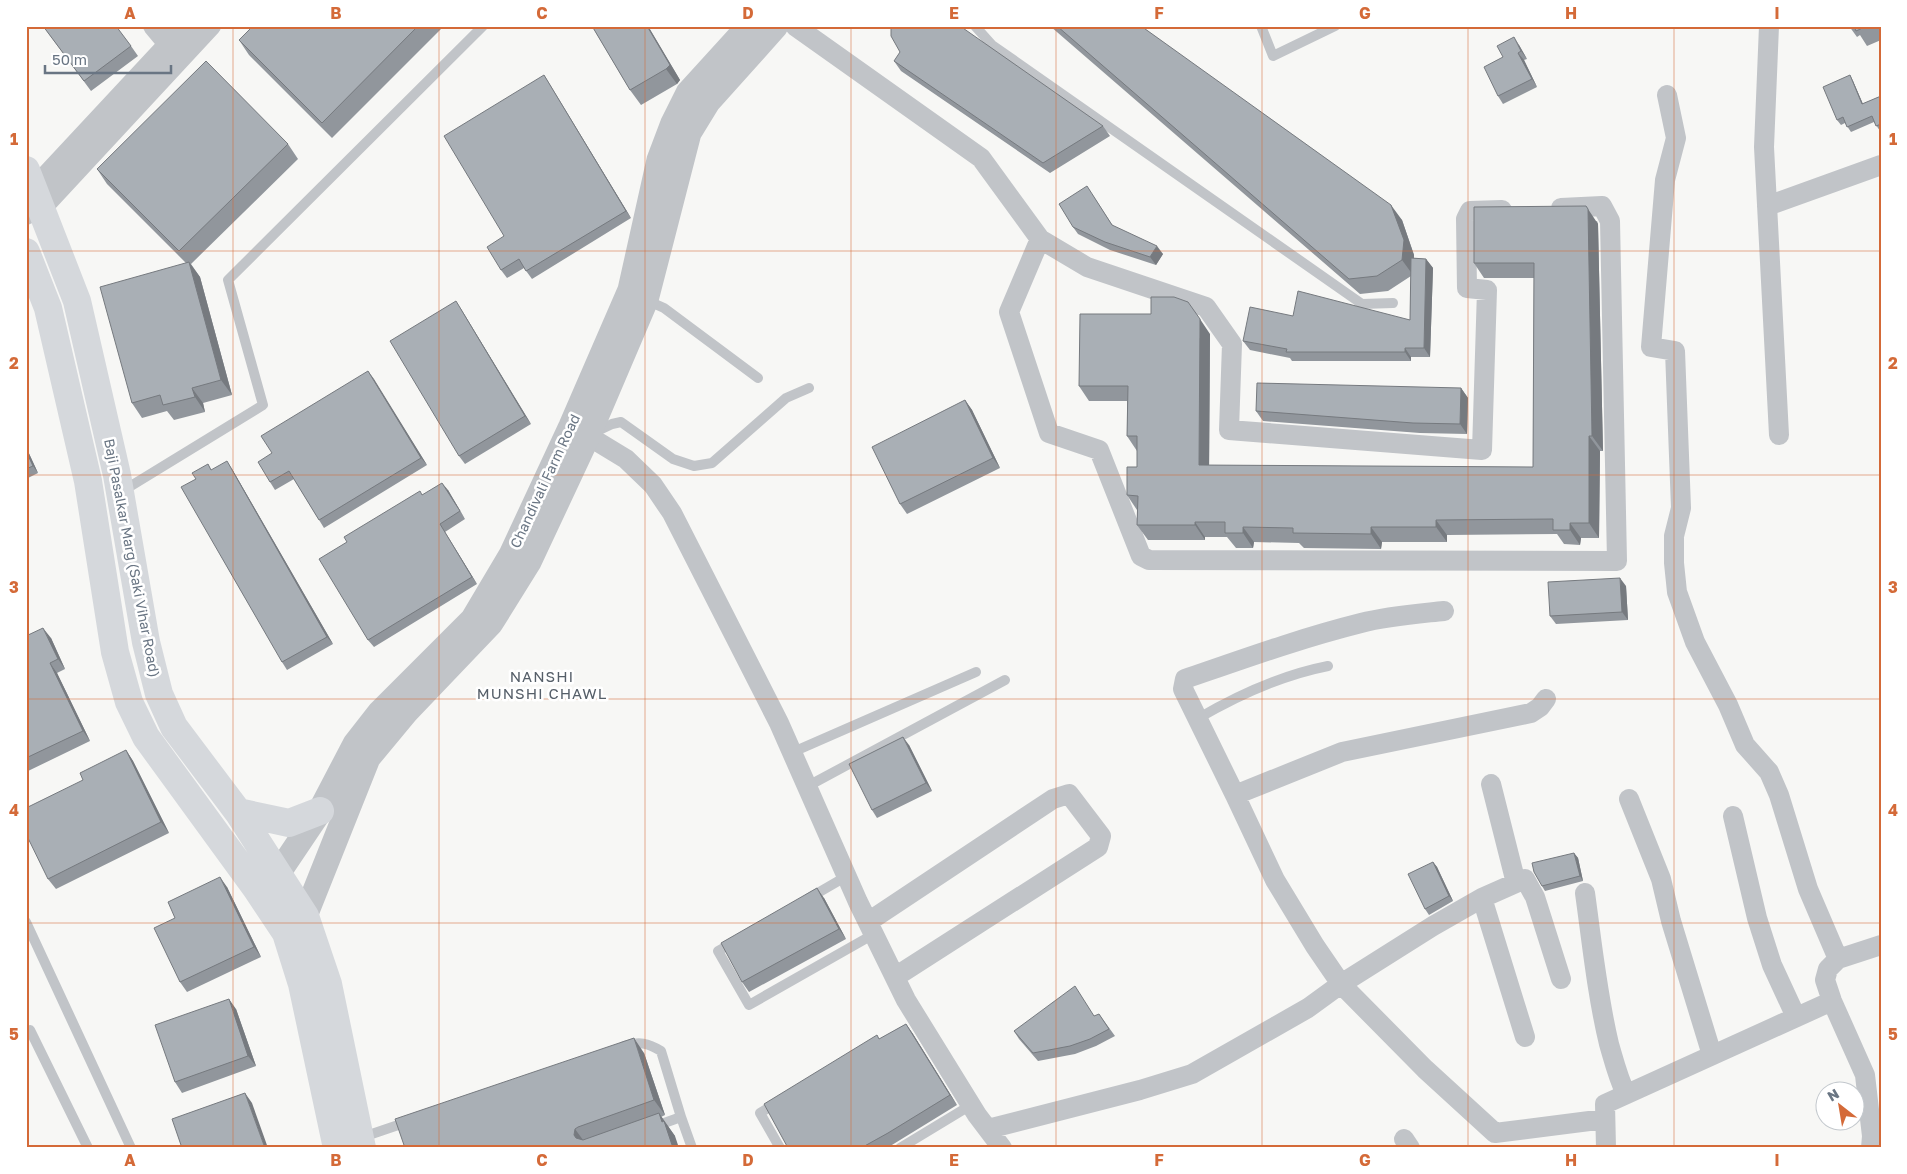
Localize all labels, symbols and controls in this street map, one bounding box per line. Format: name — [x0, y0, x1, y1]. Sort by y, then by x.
text: A — [124, 3, 136, 23]
text: B — [330, 3, 342, 23]
text: C — [536, 3, 548, 23]
text: D — [742, 3, 754, 23]
text: E — [949, 3, 959, 23]
text: F — [1154, 3, 1164, 23]
text: G — [1359, 3, 1371, 23]
text: H — [1565, 3, 1577, 23]
text: I — [1774, 3, 1780, 23]
scale bar — [45, 42, 171, 74]
text: 50 m — [52, 50, 87, 68]
text: 1 — [10, 129, 18, 149]
text: 1 — [1889, 129, 1897, 149]
text: 2 — [9, 353, 19, 373]
text: 2 — [1888, 353, 1898, 373]
street label: Chandivali Farm Road — [506, 411, 583, 550]
street label: Baji Pasalkar Marg (Saki Vihar Road) — [101, 437, 164, 679]
text: 3 — [9, 577, 19, 597]
text: 3 — [1888, 577, 1898, 597]
district label: NANSHI MUNSHI CHAWL — [477, 667, 607, 702]
text: 4 — [9, 800, 19, 820]
text: 4 — [1888, 800, 1898, 820]
text: 5 — [9, 1024, 19, 1044]
text: 5 — [1888, 1024, 1898, 1044]
north arrow — [1814, 1082, 1864, 1132]
text: N — [1824, 1084, 1842, 1104]
text: A — [124, 1150, 136, 1170]
text: B — [330, 1150, 342, 1170]
text: C — [536, 1150, 548, 1170]
text: D — [742, 1150, 754, 1170]
text: E — [949, 1150, 959, 1170]
text: F — [1154, 1150, 1164, 1170]
text: G — [1359, 1150, 1371, 1170]
text: H — [1565, 1150, 1577, 1170]
text: I — [1774, 1150, 1780, 1170]

